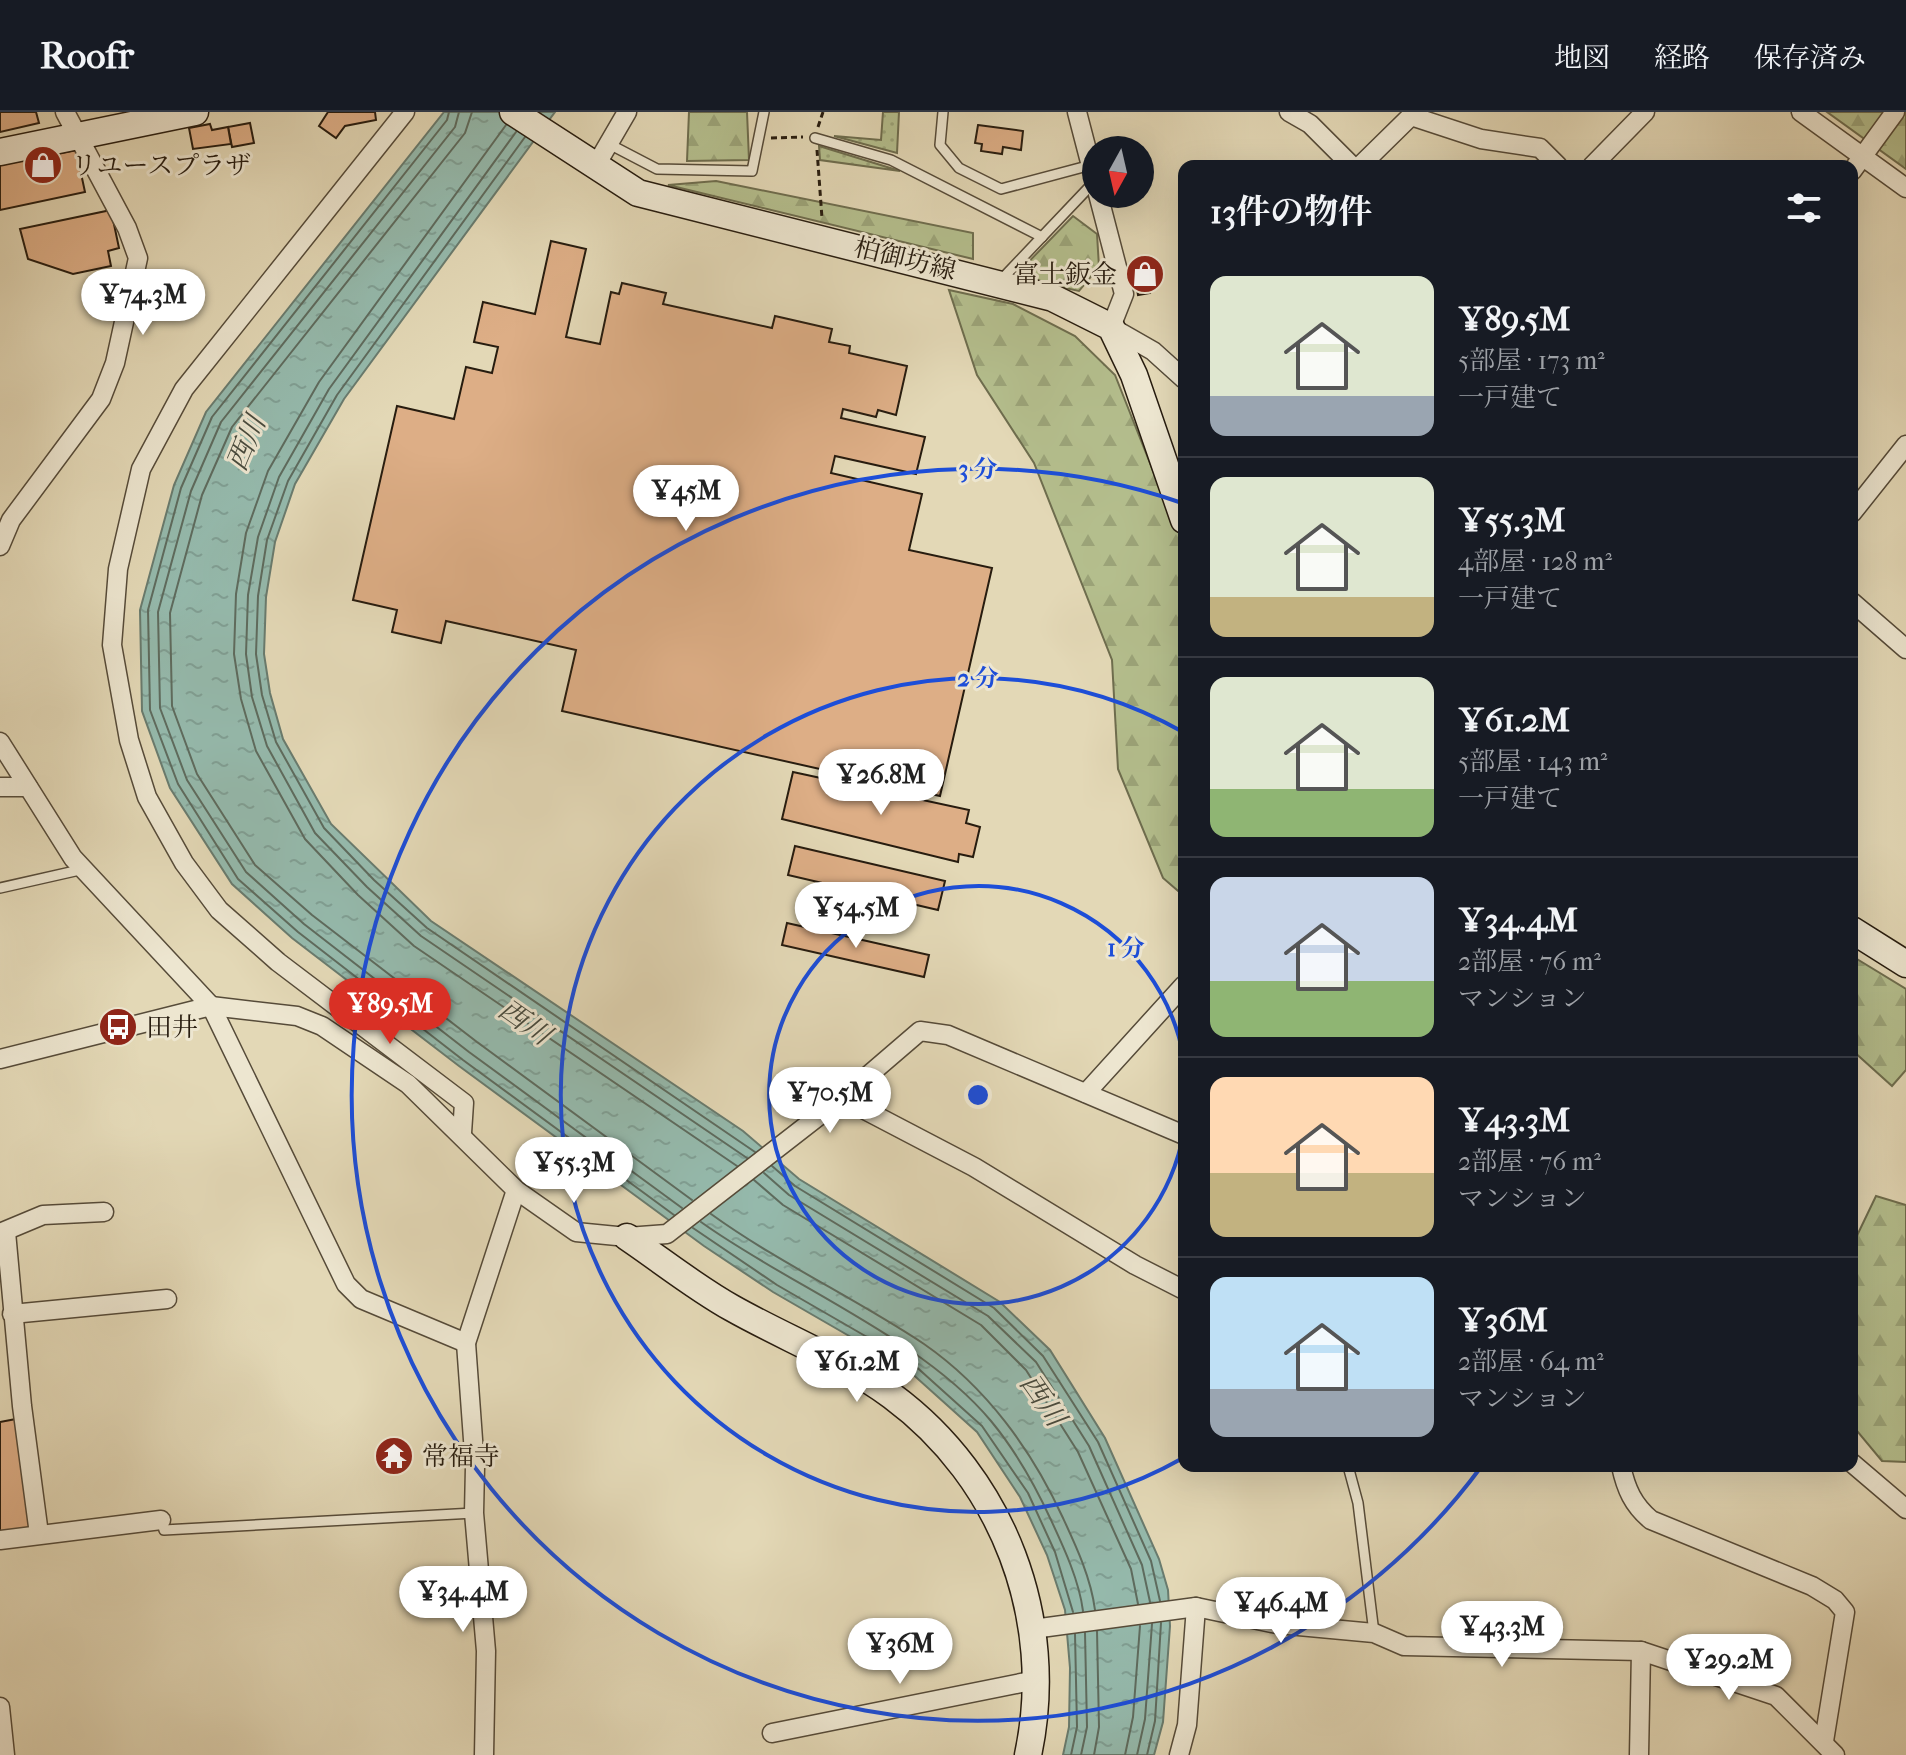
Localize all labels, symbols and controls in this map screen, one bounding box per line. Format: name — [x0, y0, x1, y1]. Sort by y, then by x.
text: Roofr — [40, 33, 134, 78]
text: 地図 — [1554, 41, 1610, 74]
text: 経路 — [1654, 41, 1710, 74]
text: 保存済み — [1754, 41, 1866, 74]
north arrow — [1082, 136, 1154, 208]
map controls — [1082, 136, 1154, 208]
shop icon: リユースプラザ — [22, 144, 64, 186]
place label: リユースプラザ — [71, 150, 251, 181]
icon: filters — [1782, 186, 1826, 230]
text: 13件の物件 — [1210, 192, 1372, 232]
street label: 柏御坊線 — [851, 231, 959, 287]
shop icon: 富士鈑金 — [1124, 253, 1166, 295]
place label: 富士鈑金 — [1013, 259, 1117, 290]
pin: ¥74.3M — [78, 269, 208, 337]
text: ¥74.3M — [99, 279, 187, 310]
text: ¥89.5M — [1458, 299, 1570, 339]
icon: home — [1274, 308, 1370, 404]
text: 5部屋 · 173 m² — [1458, 345, 1605, 376]
text: 一戸建て — [1458, 382, 1562, 413]
water label: 西川 — [220, 408, 273, 475]
text: 3 分 — [959, 455, 998, 483]
pin: ¥45M — [639, 465, 733, 533]
text: ¥45M — [651, 475, 721, 506]
text: ¥55.3M — [1458, 500, 1565, 540]
icon: home — [1274, 509, 1370, 605]
text: 4部屋 · 128 m² — [1458, 546, 1612, 577]
text: 一戸建て — [1458, 583, 1562, 614]
text: 2 分 — [957, 664, 999, 692]
text: ¥61.2M — [1458, 700, 1570, 740]
icon: home — [1274, 709, 1370, 805]
text: 5部屋 · 143 m² — [1458, 746, 1607, 777]
pin: ¥26.8M — [816, 749, 946, 817]
text: ¥26.8M — [836, 759, 926, 790]
text: 一戸建て — [1458, 783, 1562, 814]
pin: ¥54.5M — [791, 882, 921, 950]
text: ¥54.5M — [813, 892, 899, 923]
text: ¥34.4M — [1458, 900, 1578, 940]
icon: home — [1274, 909, 1370, 1005]
text: 1 分 — [1107, 934, 1145, 962]
text: 2部屋 · 76 m² — [1458, 946, 1601, 977]
pin: ¥89.5M — [325, 978, 455, 1046]
text: マンション — [1458, 983, 1587, 1014]
text: ¥89.5M — [347, 988, 433, 1019]
water label: 西川 — [493, 992, 560, 1053]
bus stop icon: 田井 — [97, 1006, 139, 1048]
place label: 田井 — [146, 1012, 198, 1043]
pin: ¥70.5M — [765, 1067, 895, 1135]
text: ¥70.5M — [787, 1077, 873, 1108]
centre of rings — [964, 1081, 992, 1109]
text: ¥43.3M — [1458, 1100, 1570, 1140]
icon: home — [1274, 1109, 1370, 1205]
pin: ¥55.3M — [509, 1137, 639, 1205]
text: 2部屋 · 76 m² — [1458, 1146, 1601, 1177]
text: ¥55.3M — [533, 1147, 615, 1178]
text: マンション — [1458, 1183, 1587, 1214]
text: ¥36M — [1458, 1300, 1548, 1340]
icon: home — [1274, 1309, 1370, 1405]
pin: ¥61.2M — [792, 1336, 922, 1404]
text: ¥61.2M — [814, 1346, 900, 1377]
text: 2部屋 · 64 m² — [1458, 1346, 1604, 1377]
water label: 西川 — [1013, 1368, 1074, 1435]
text: マンション — [1458, 1383, 1587, 1414]
temple icon: 常福寺 — [373, 1435, 415, 1477]
place label: 常福寺 — [422, 1441, 500, 1472]
pin: ¥34.4M — [398, 1566, 528, 1634]
text: ¥34.4M — [417, 1576, 509, 1607]
pin: ¥46.4M — [1216, 1577, 1346, 1645]
text: ¥46.4M — [1234, 1587, 1328, 1618]
pin: ¥43.3M — [1437, 1601, 1567, 1669]
text: ¥43.3M — [1459, 1611, 1545, 1642]
pin: ¥36M — [853, 1618, 947, 1686]
text: ¥36M — [866, 1628, 934, 1659]
pin: ¥29.2M — [1664, 1634, 1794, 1702]
text: ¥29.2M — [1684, 1644, 1774, 1675]

